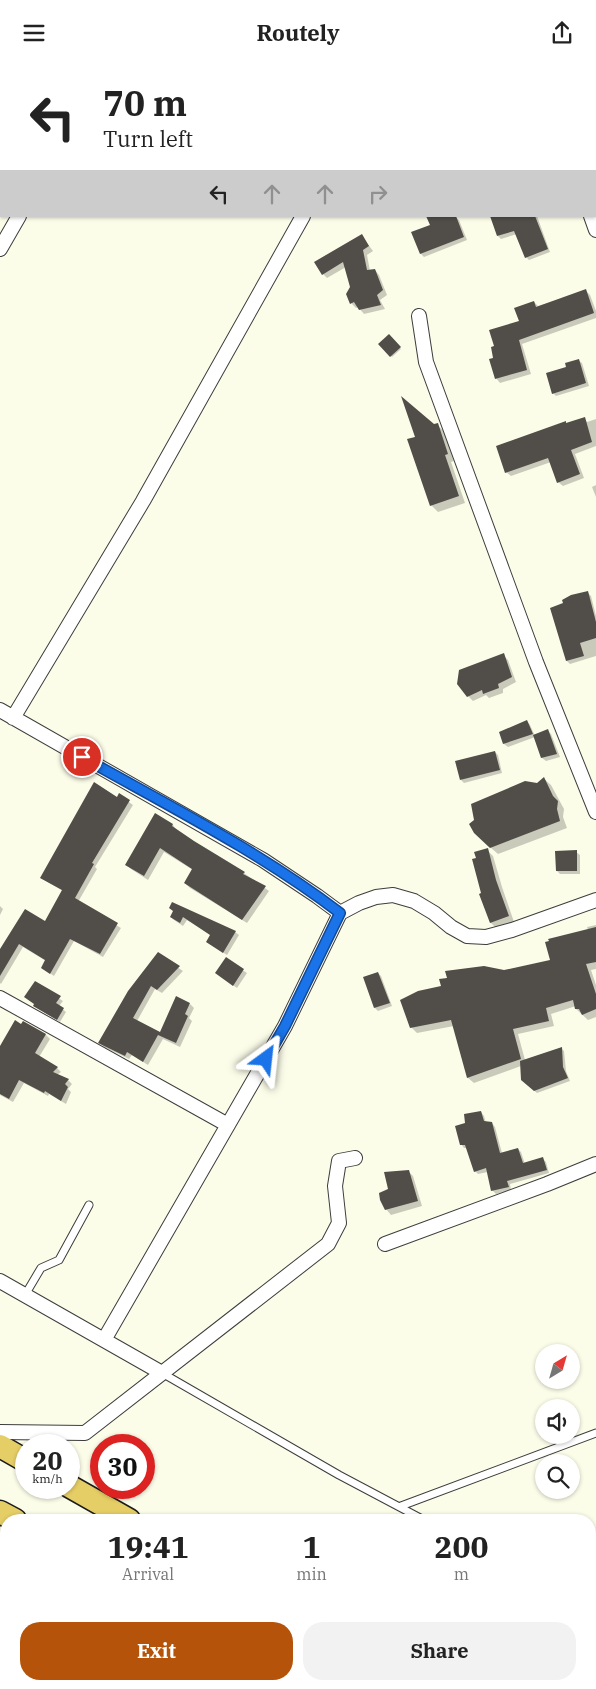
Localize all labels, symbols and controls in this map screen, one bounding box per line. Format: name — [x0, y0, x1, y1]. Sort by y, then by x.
text: Routely — [256, 18, 340, 47]
icon: menu — [20, 19, 48, 47]
icon: share — [548, 19, 576, 47]
text: 70 m — [103, 80, 187, 126]
icon: left — [20, 85, 85, 150]
text: Turn left — [103, 124, 193, 153]
icon: left — [205, 180, 233, 208]
icon: ahead — [258, 180, 286, 208]
icon: ahead — [311, 180, 339, 208]
icon: right — [364, 180, 392, 208]
pin — [61, 736, 103, 778]
icon: arrive — [68, 743, 96, 771]
position arrow — [239, 1032, 291, 1084]
north arrow — [535, 1344, 580, 1389]
map controls — [535, 1344, 580, 1499]
button: sound — [535, 1399, 580, 1444]
speed limit sign: 30 — [90, 1434, 155, 1499]
text: 20 — [32, 1444, 63, 1477]
button: search — [535, 1454, 580, 1499]
text: km/h — [32, 1471, 63, 1486]
text: 19:41 — [108, 1527, 189, 1566]
text: 1 — [303, 1527, 321, 1566]
text: 200 — [434, 1527, 488, 1566]
text: Arrival — [122, 1564, 174, 1584]
text: min — [296, 1564, 327, 1584]
text: m — [454, 1564, 469, 1584]
button: Exit — [20, 1622, 293, 1680]
button: Share — [303, 1622, 576, 1680]

